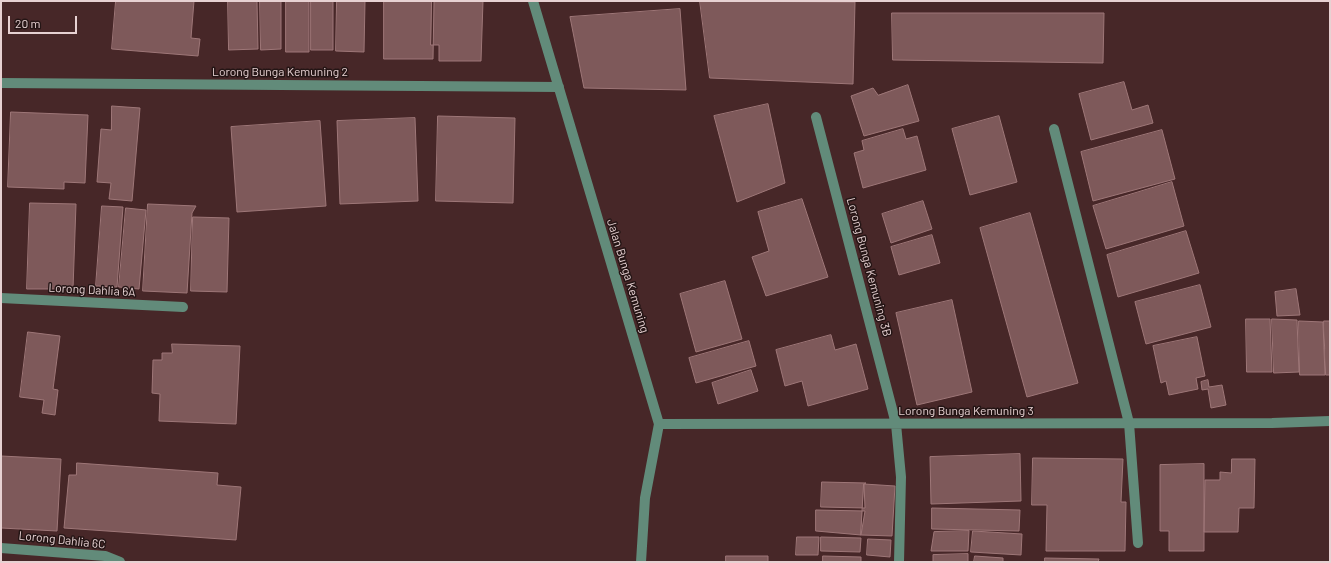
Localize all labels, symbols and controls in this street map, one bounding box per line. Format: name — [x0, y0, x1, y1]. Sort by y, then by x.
scale bar — [10, 8, 79, 34]
text: 20 m — [15, 16, 41, 30]
street label: Lorong Bunga Kemuning 2 — [212, 65, 348, 79]
street label: Lorong Bunga Kemuning 3B — [844, 196, 894, 338]
street label: Jalan Bunga Kemuning — [604, 217, 652, 335]
street label: Lorong Dahlia 6A — [48, 281, 136, 299]
street label: Lorong Bunga Kemuning 3 — [898, 404, 1034, 418]
street label: Lorong Dahlia 6C — [18, 528, 106, 552]

